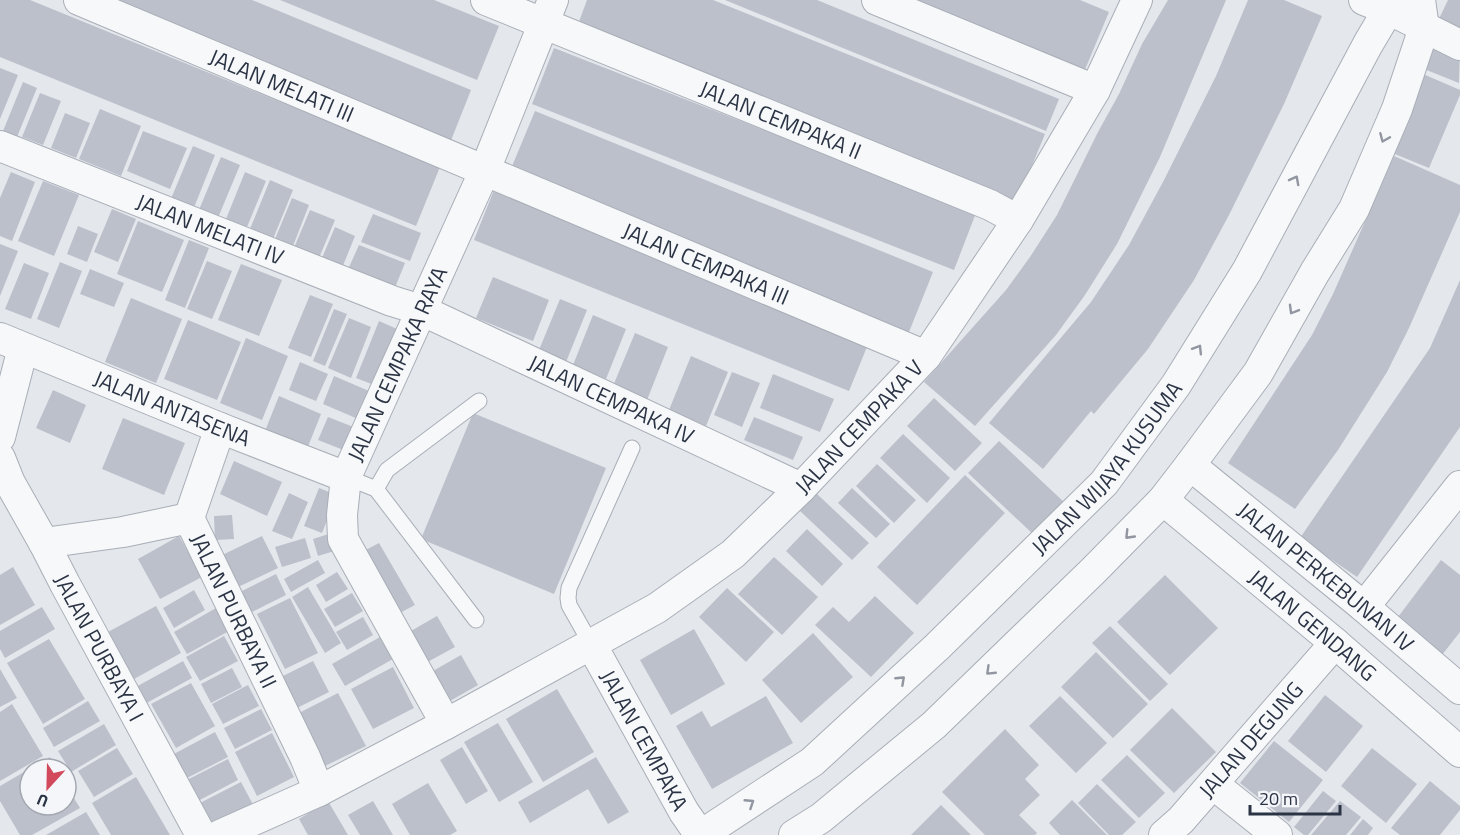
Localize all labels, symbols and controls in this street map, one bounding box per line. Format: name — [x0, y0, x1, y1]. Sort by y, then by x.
street label: JALAN MELATI III — [204, 40, 360, 131]
street label: JALAN CEMPAKA II — [694, 72, 867, 168]
one-way arrow — [1380, 132, 1392, 143]
one-way arrow — [1288, 176, 1299, 187]
street label: JALAN MELATI IV — [131, 185, 289, 274]
street label: JALAN CEMPAKA III — [617, 213, 794, 314]
street label: JALAN CEMPAKA RAYA — [338, 261, 456, 467]
one-way arrow — [1289, 304, 1301, 315]
one-way arrow — [1190, 345, 1202, 355]
street label: JALAN CEMPAKA IV — [523, 346, 700, 453]
street label: JALAN CEMPAKA V — [787, 352, 931, 502]
street label: JALAN ANTASENA — [89, 361, 256, 455]
street label: JALAN WIJAYA KUSUMA — [1023, 374, 1190, 563]
street label: JALAN PERKEBUNAN IV — [1230, 494, 1422, 660]
street label: JALAN PURBAYA II — [182, 527, 286, 694]
one-way arrow — [1126, 527, 1137, 538]
street label: JALAN GENDANG — [1241, 561, 1384, 689]
street label: JALAN PURBAYA I — [46, 568, 153, 727]
street label: JALAN CEMPAKA — [591, 663, 697, 817]
one-way arrow — [986, 664, 996, 675]
street label: JALAN DEGUNG — [1190, 674, 1311, 806]
one-way arrow — [893, 677, 904, 688]
north arrow — [18, 757, 78, 817]
scale bar — [1250, 778, 1340, 816]
text: 20 m — [1259, 785, 1298, 812]
text: U — [33, 788, 52, 814]
one-way arrow — [743, 799, 754, 810]

